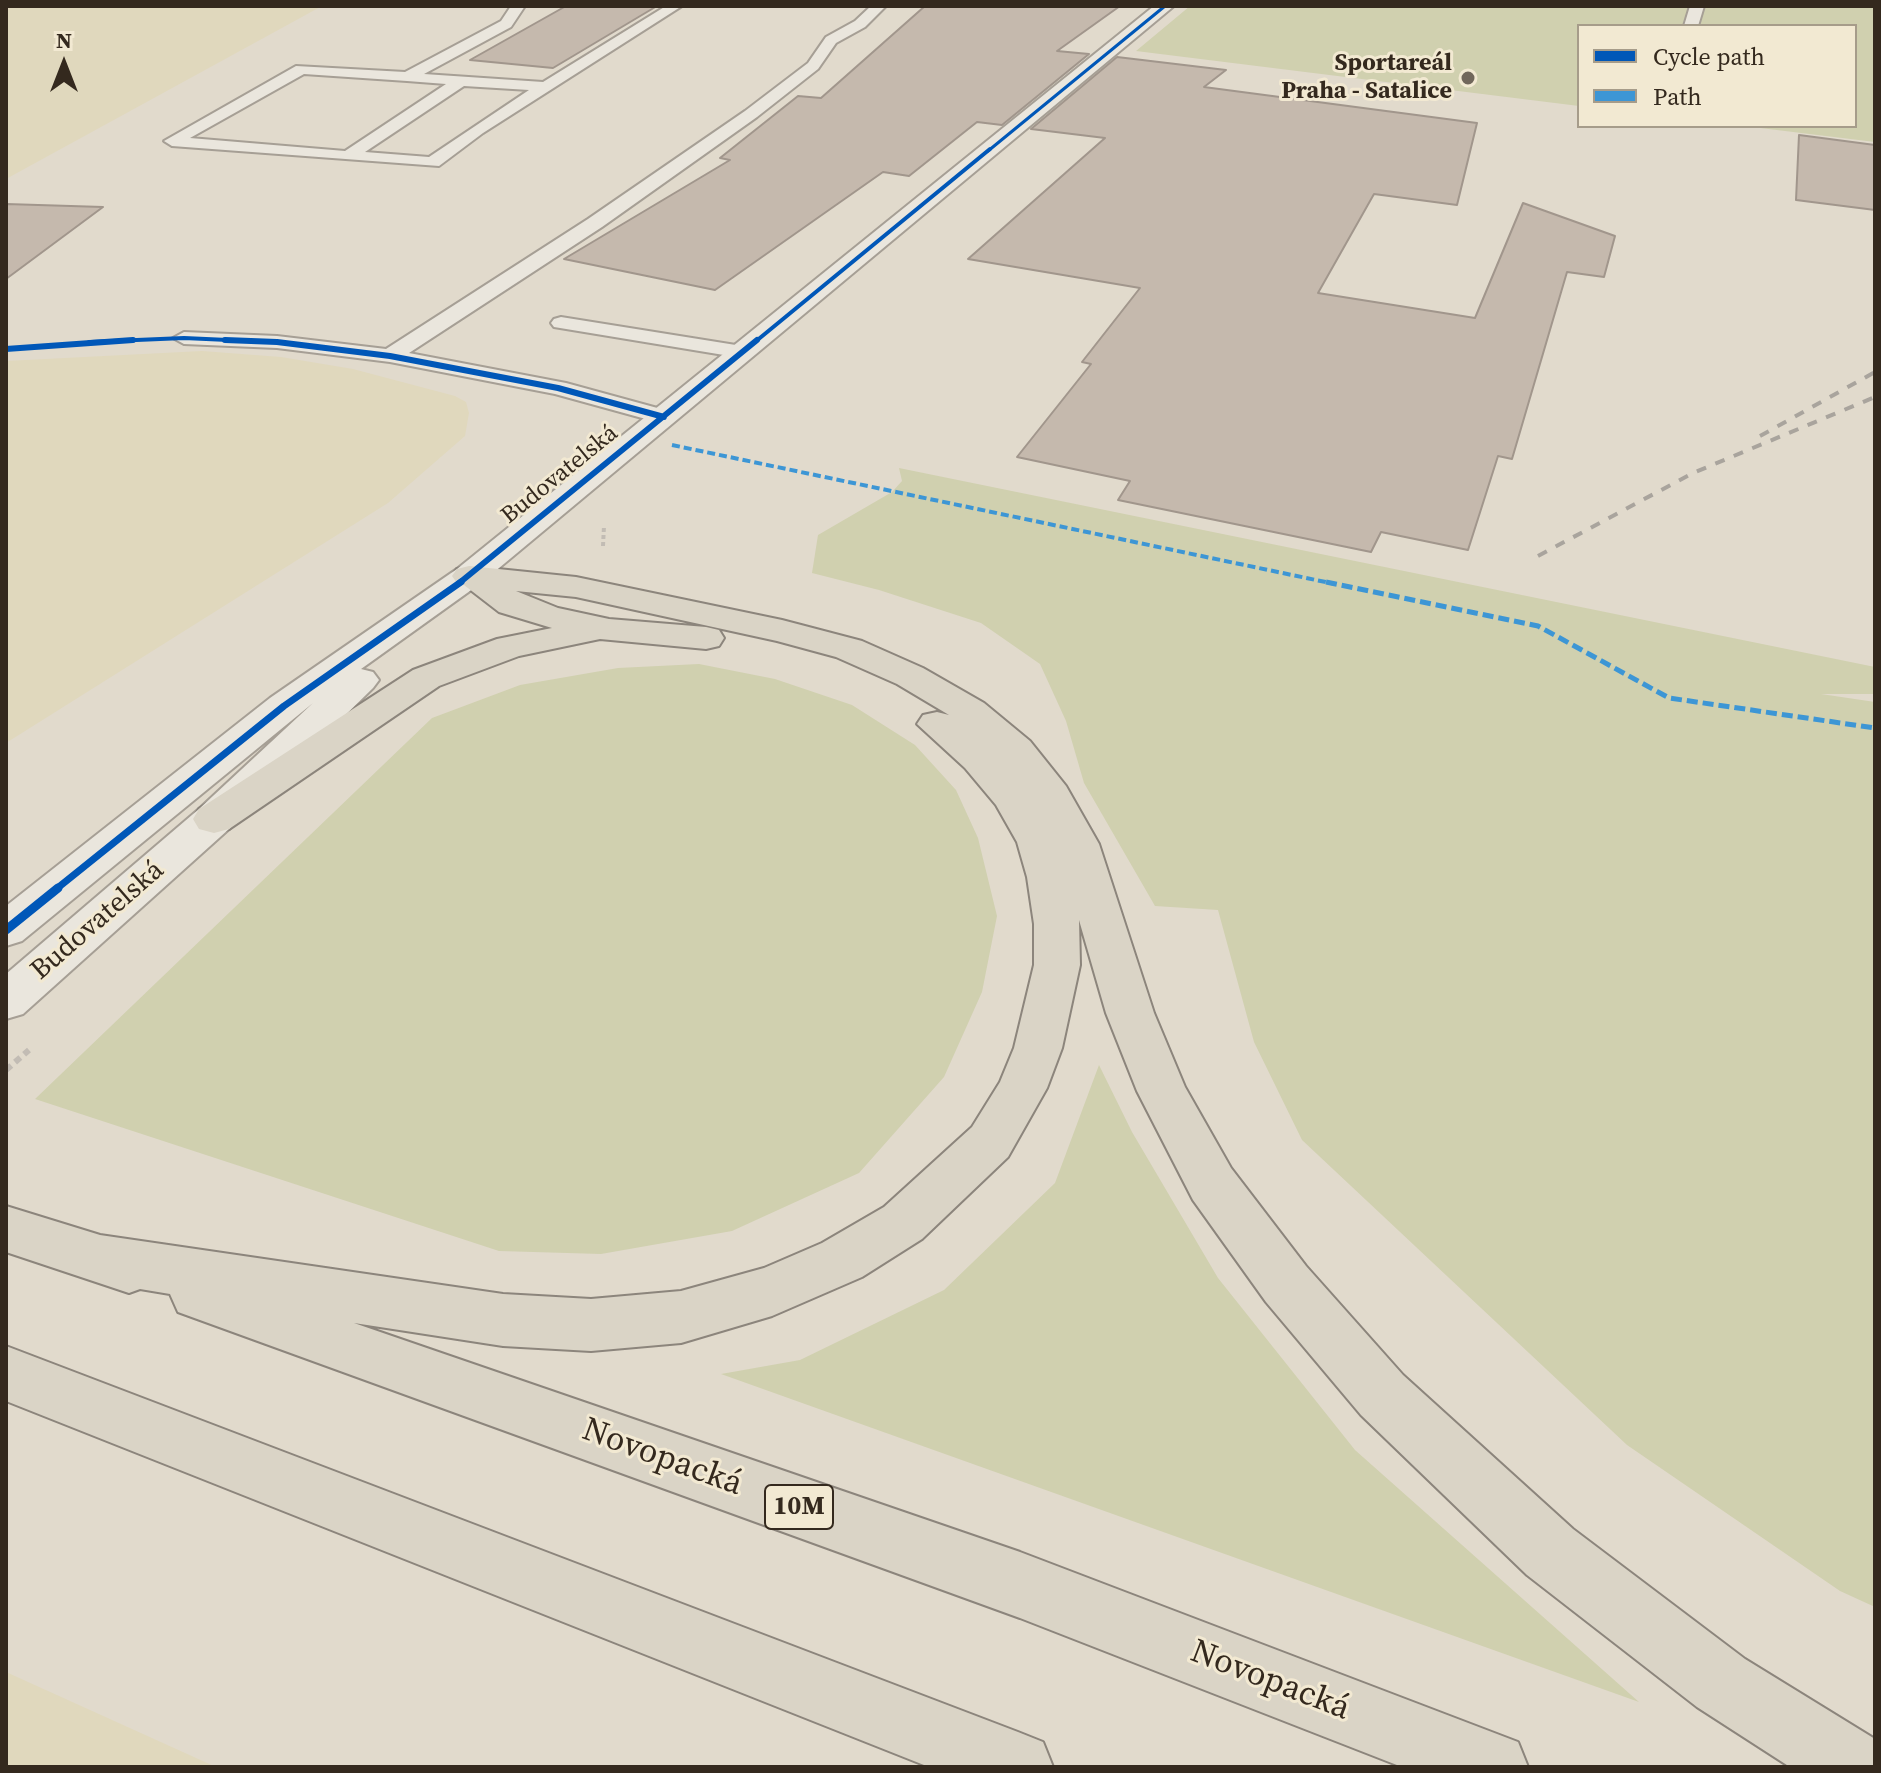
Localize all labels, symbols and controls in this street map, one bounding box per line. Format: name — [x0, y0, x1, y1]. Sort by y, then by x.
north arrow — [24, 24, 104, 104]
legend — [1577, 24, 1857, 128]
text: N — [56, 25, 72, 55]
text: Cycle path — [1653, 40, 1765, 73]
place label: Sportareál Praha - Satalice — [1281, 50, 1452, 106]
marker: Sportareál Praha - Satalice — [1459, 69, 1477, 87]
text: Path — [1653, 80, 1702, 113]
street label: Budovatelská — [496, 419, 624, 531]
street label: Budovatelská — [25, 854, 171, 988]
street label: Novopacká — [576, 1410, 748, 1506]
road number: 10M — [765, 1485, 833, 1529]
street label: Novopacká — [1185, 1632, 1355, 1730]

